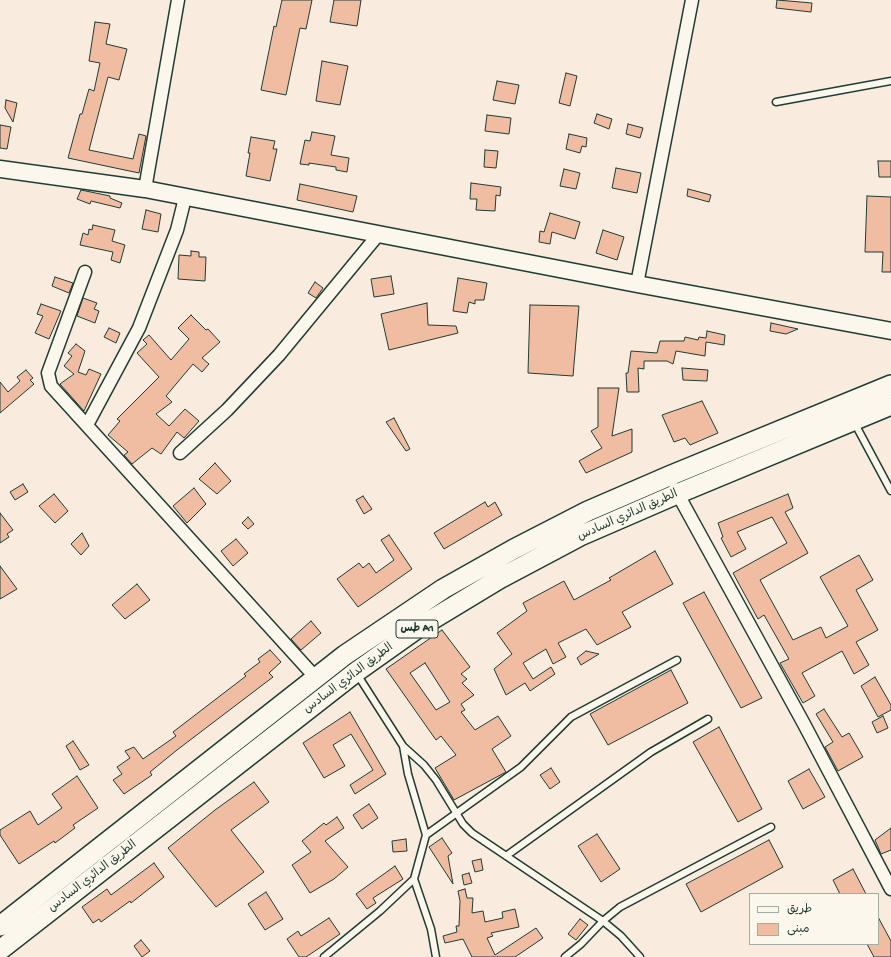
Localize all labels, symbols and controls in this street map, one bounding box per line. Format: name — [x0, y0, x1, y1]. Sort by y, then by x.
street label: الطريق الدائري السادس — [576, 487, 680, 545]
road number: طس A1 — [396, 620, 438, 638]
street label: الطريق الدائري السادس — [301, 641, 397, 717]
street label: الطريق الدائري السادس — [46, 838, 140, 916]
legend — [749, 893, 879, 945]
text: طريق — [787, 903, 812, 917]
text: مبنى — [787, 923, 810, 937]

